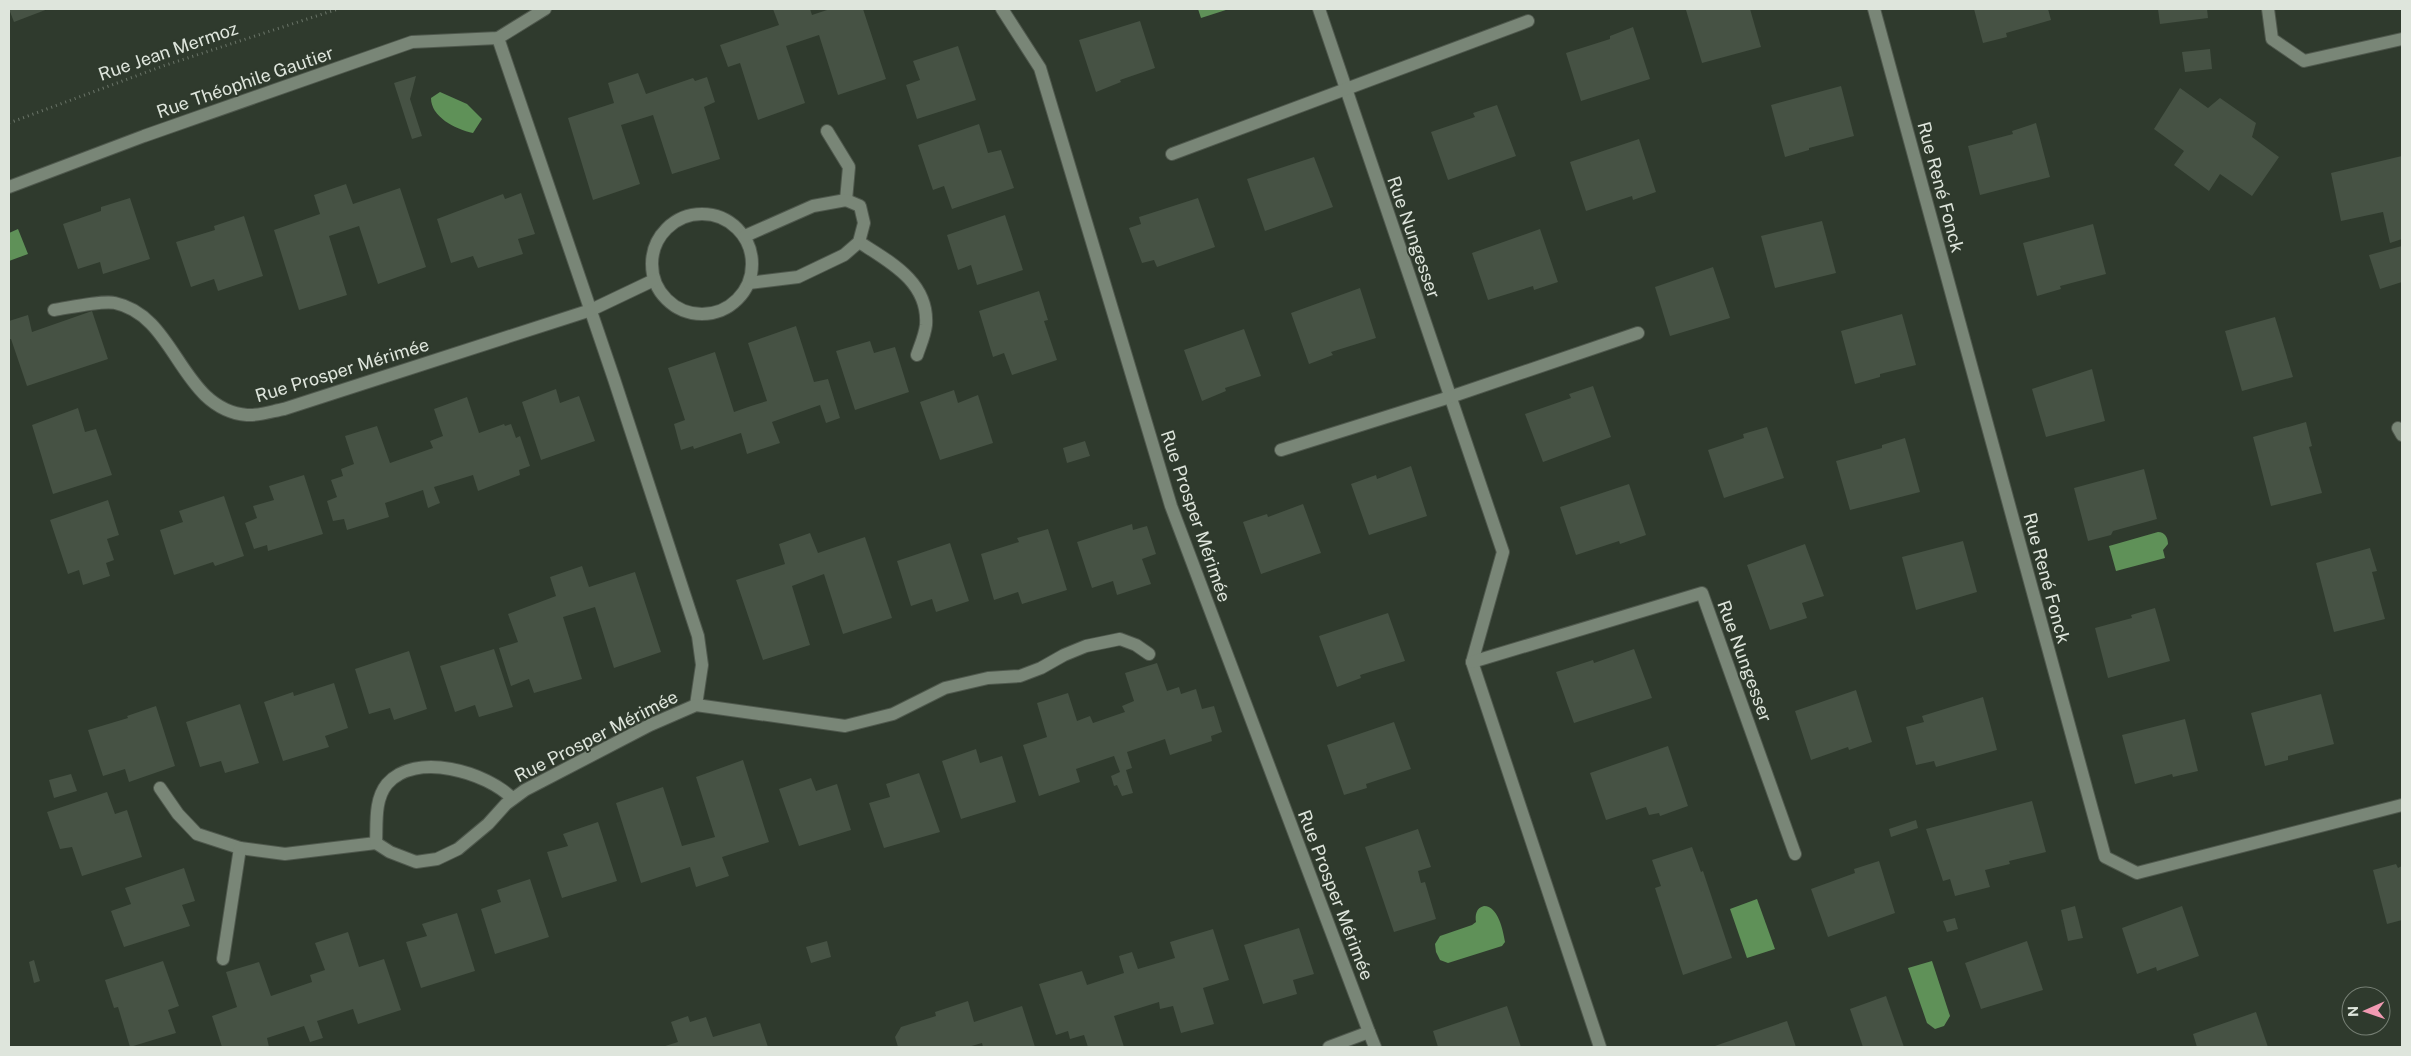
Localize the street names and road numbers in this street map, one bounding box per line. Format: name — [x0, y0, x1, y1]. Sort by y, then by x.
street label: Rue Jean Mermoz — [96, 17, 240, 85]
street label: Rue Théophile Gautier — [154, 42, 336, 122]
street label: Rue René Fonck — [1913, 119, 1969, 255]
street label: Rue Nungesser — [1383, 173, 1445, 301]
street label: Rue Prosper Mérimée — [253, 334, 431, 406]
street label: Rue Prosper Mérimée — [1157, 427, 1235, 605]
street label: Rue René Fonck — [2019, 510, 2075, 646]
street label: Rue Nungesser — [1713, 597, 1777, 725]
street label: Rue Prosper Mérimée — [511, 686, 681, 786]
street label: Rue Prosper Mérimée — [1294, 807, 1378, 983]

